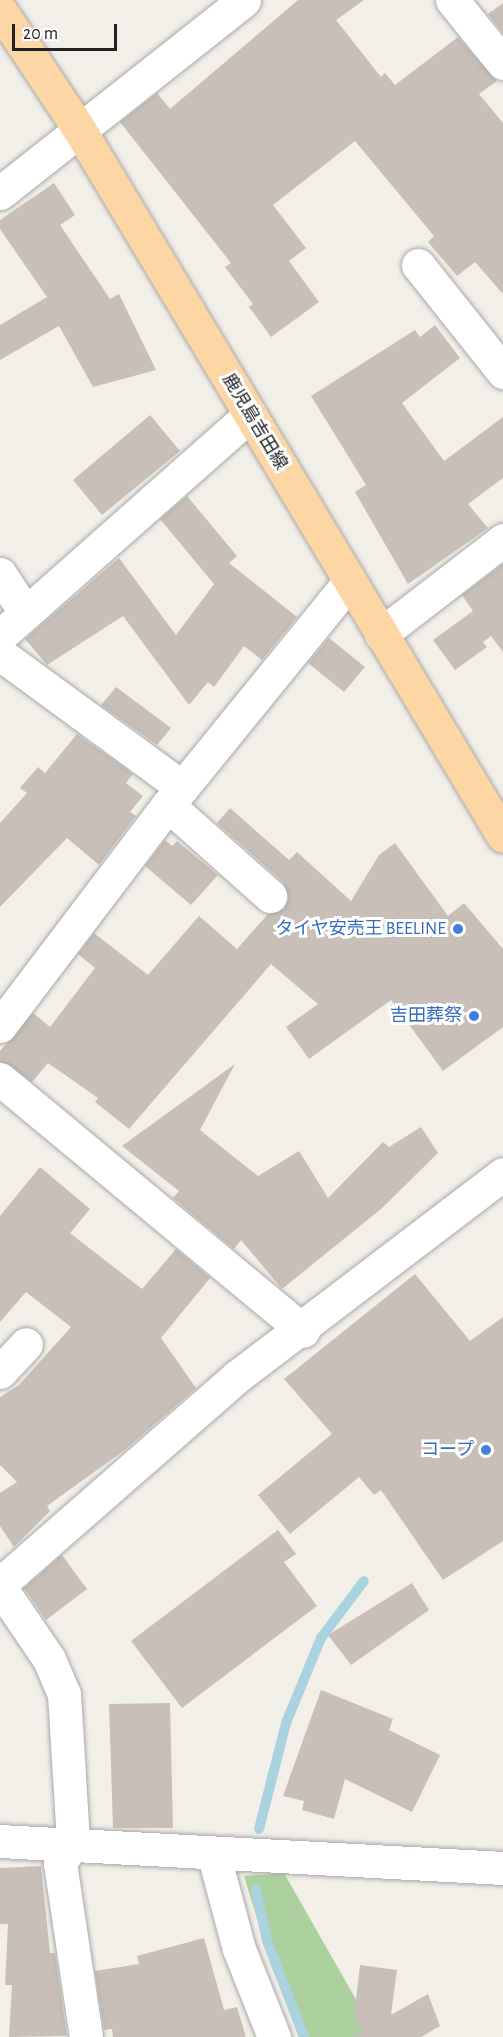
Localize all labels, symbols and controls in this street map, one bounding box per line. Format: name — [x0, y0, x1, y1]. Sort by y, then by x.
scale bar — [15, 12, 120, 50]
text: 20 m — [23, 25, 58, 43]
street label: 鹿児島吉田線 — [217, 370, 291, 474]
place label: タイヤ安売王 BEELINE — [275, 918, 446, 940]
marker: タイヤ安売王 BEELINE — [451, 922, 465, 936]
place label: 吉田葬祭 — [390, 1005, 462, 1027]
marker: 吉田葬祭 — [467, 1009, 481, 1023]
place label: コープ — [420, 1439, 474, 1461]
marker: コープ — [479, 1443, 493, 1457]

